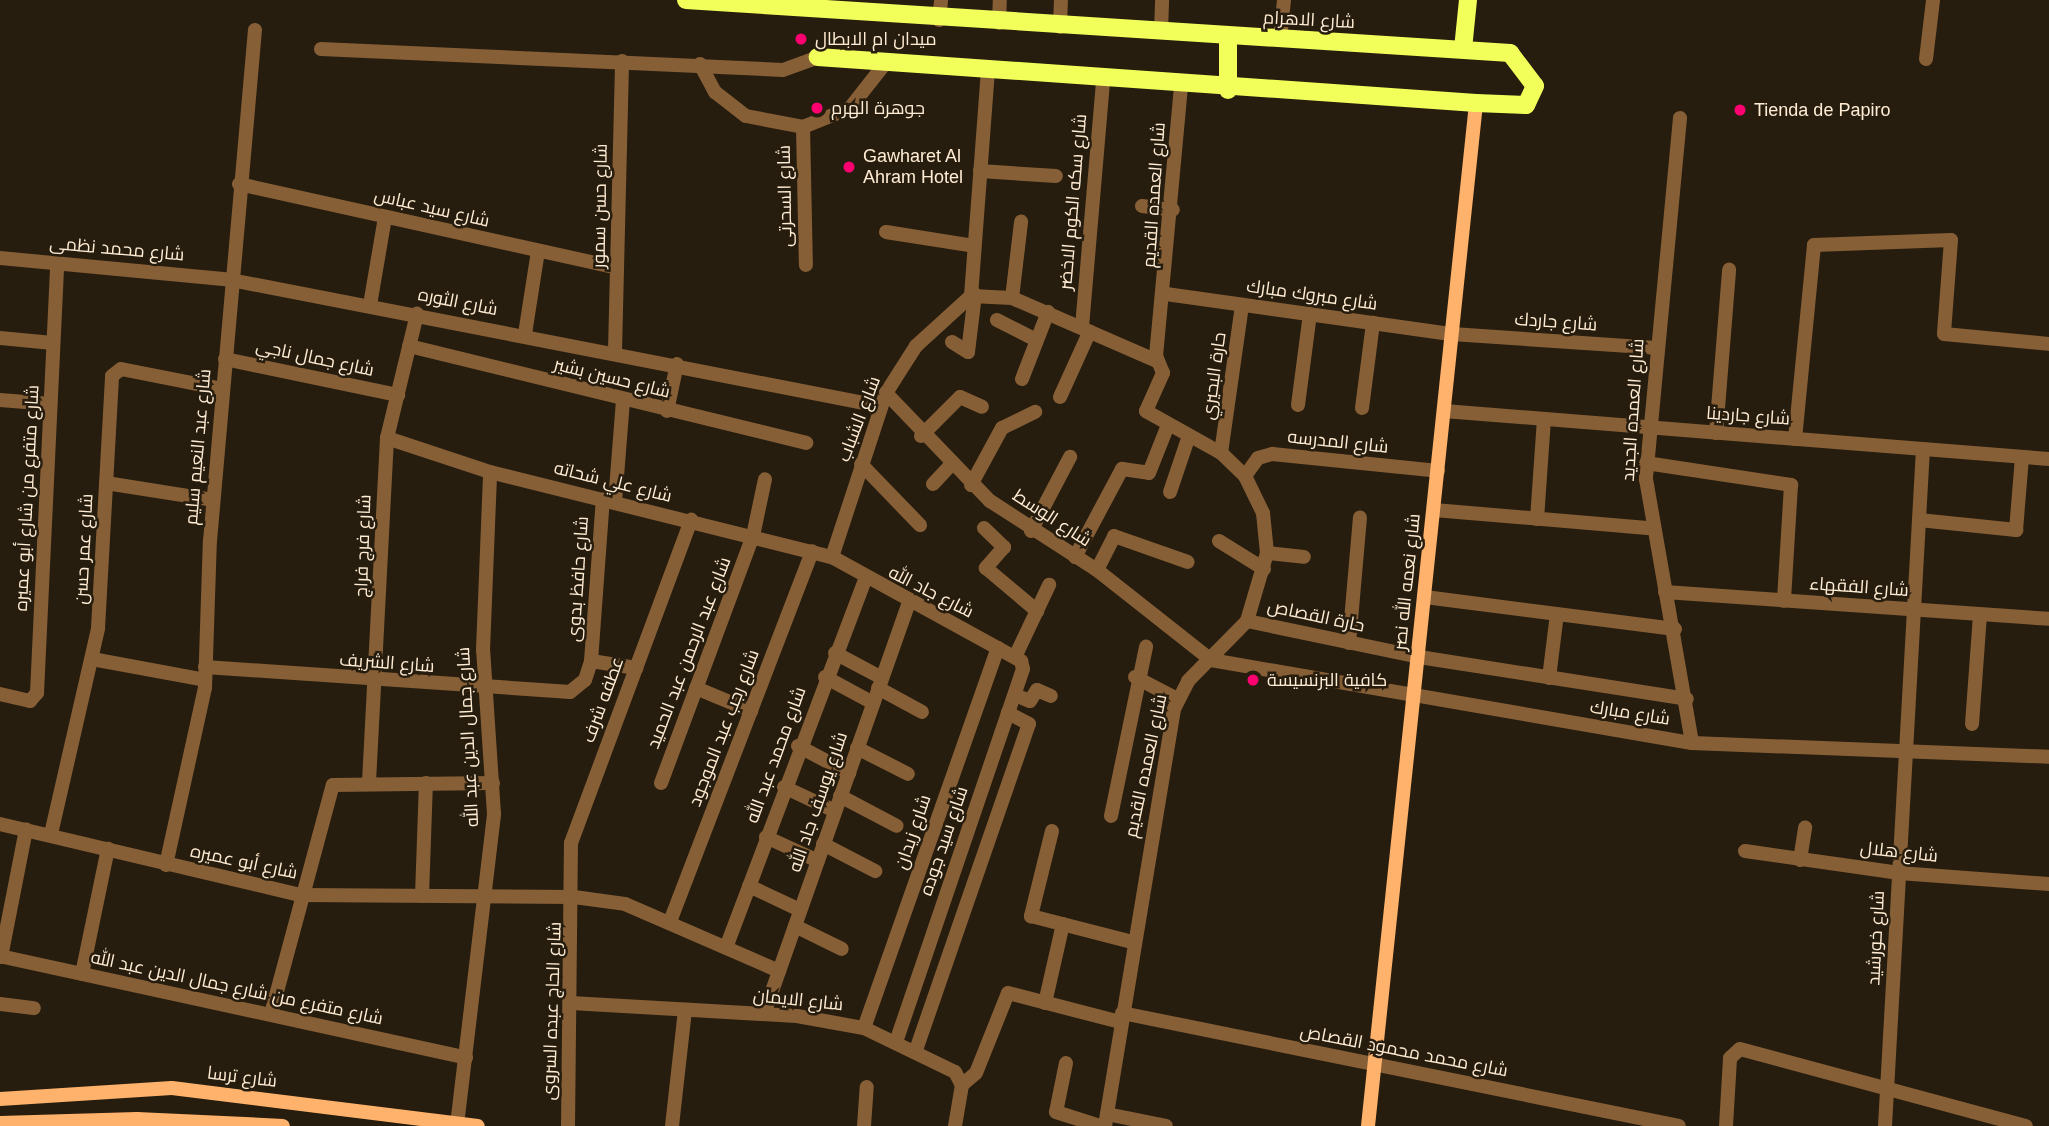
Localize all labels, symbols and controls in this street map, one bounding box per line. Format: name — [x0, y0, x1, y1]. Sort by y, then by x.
street label: شارع الاهرام — [1262, 7, 1356, 33]
place label: ميدان ام الابطال — [815, 28, 936, 50]
marker: ميدان ام الابطال — [793, 31, 809, 47]
place label: جوهرة الهرم — [831, 97, 925, 119]
place label: Tienda de Papiro — [1754, 99, 1890, 121]
marker: جوهرة الهرم — [809, 100, 825, 116]
marker: Tienda de Papiro — [1732, 102, 1748, 118]
street label: شارع سكه الكوم الاخضر — [1055, 113, 1091, 291]
street label: شارع العمده القديم — [1138, 121, 1170, 269]
street label: شارع حسن سمور — [588, 143, 612, 269]
street label: شارع السحرتى — [773, 145, 797, 247]
place label: Gawharet Al Ahram Hotel — [863, 146, 963, 188]
marker: Gawharet Al Ahram Hotel — [841, 159, 857, 175]
street label: شارع سيد عباس — [372, 184, 492, 232]
street label: شارع محمد نظمى — [49, 232, 185, 266]
street label: شارع مبروك مبارك — [1245, 275, 1379, 315]
street label: شارع الثوره — [416, 284, 500, 320]
street label: شارع جاردك — [1514, 308, 1598, 336]
street label: حارة البحيري — [1197, 331, 1231, 421]
street label: شارع جمال ناجي — [254, 335, 376, 381]
street label: شارع العمده الجديد — [1617, 338, 1649, 482]
street label: شارع حسين بشير — [552, 353, 672, 403]
street label: شارع عبد النعيم سليم — [180, 368, 216, 526]
street label: شارع الشباب — [833, 373, 885, 465]
street label: شارع متفرع من شارع أبو عميره — [10, 384, 44, 612]
street label: شارع جاردينا — [1705, 402, 1791, 430]
street label: شارع المدرسه — [1286, 426, 1390, 458]
street label: شارع علي شحاته — [552, 457, 674, 507]
street label: شارع الوسط — [1009, 485, 1095, 551]
street label: شارع عمر حسن — [70, 493, 98, 605]
street label: شارع فرج فراج — [350, 494, 376, 598]
street label: شارع نعمه الله نصر — [1389, 513, 1425, 651]
street label: شارع حافظ بدوى — [563, 515, 593, 643]
street label: شارع عبد الرحمن عبد الحميد — [642, 554, 736, 752]
street label: شارع جاد الله — [885, 561, 977, 623]
street label: شارع الفقهاء — [1809, 573, 1909, 601]
street label: حارة القصاص — [1265, 595, 1367, 637]
street label: شارع جمال الدين عبد الله — [452, 646, 484, 828]
street label: شارع رجب عبد الموجود — [684, 646, 764, 810]
street label: شارع الشريف — [339, 649, 435, 677]
street label: عطفه شرف — [578, 654, 628, 746]
place label: كافية البرنسيسة — [1267, 669, 1387, 691]
marker: كافية البرنسيسة — [1245, 672, 1261, 688]
street label: شارع محمد عبد الله — [741, 684, 811, 826]
street label: شارع العمده القديم — [1120, 692, 1172, 840]
street label: شارع مبارك — [1588, 696, 1672, 730]
street label: شارع يوسف جاد الله — [784, 729, 852, 875]
street label: شارع سيد جوده — [915, 783, 973, 899]
street label: شارع زيدان — [890, 792, 936, 872]
street label: شارع هلال — [1859, 837, 1939, 867]
street label: شارع أبو عميره — [188, 840, 300, 884]
street label: شارع خورشيد — [1863, 890, 1889, 986]
street label: شارع الحاج عبده السروى — [538, 921, 566, 1101]
street label: شارع متفرع من شارع جمال الدين عبد الله — [89, 946, 385, 1030]
street label: شارع الايمان — [752, 985, 844, 1015]
street label: شارع محمد محمود القصاص — [1298, 1020, 1510, 1082]
street label: شارع ترسا — [206, 1062, 278, 1092]

